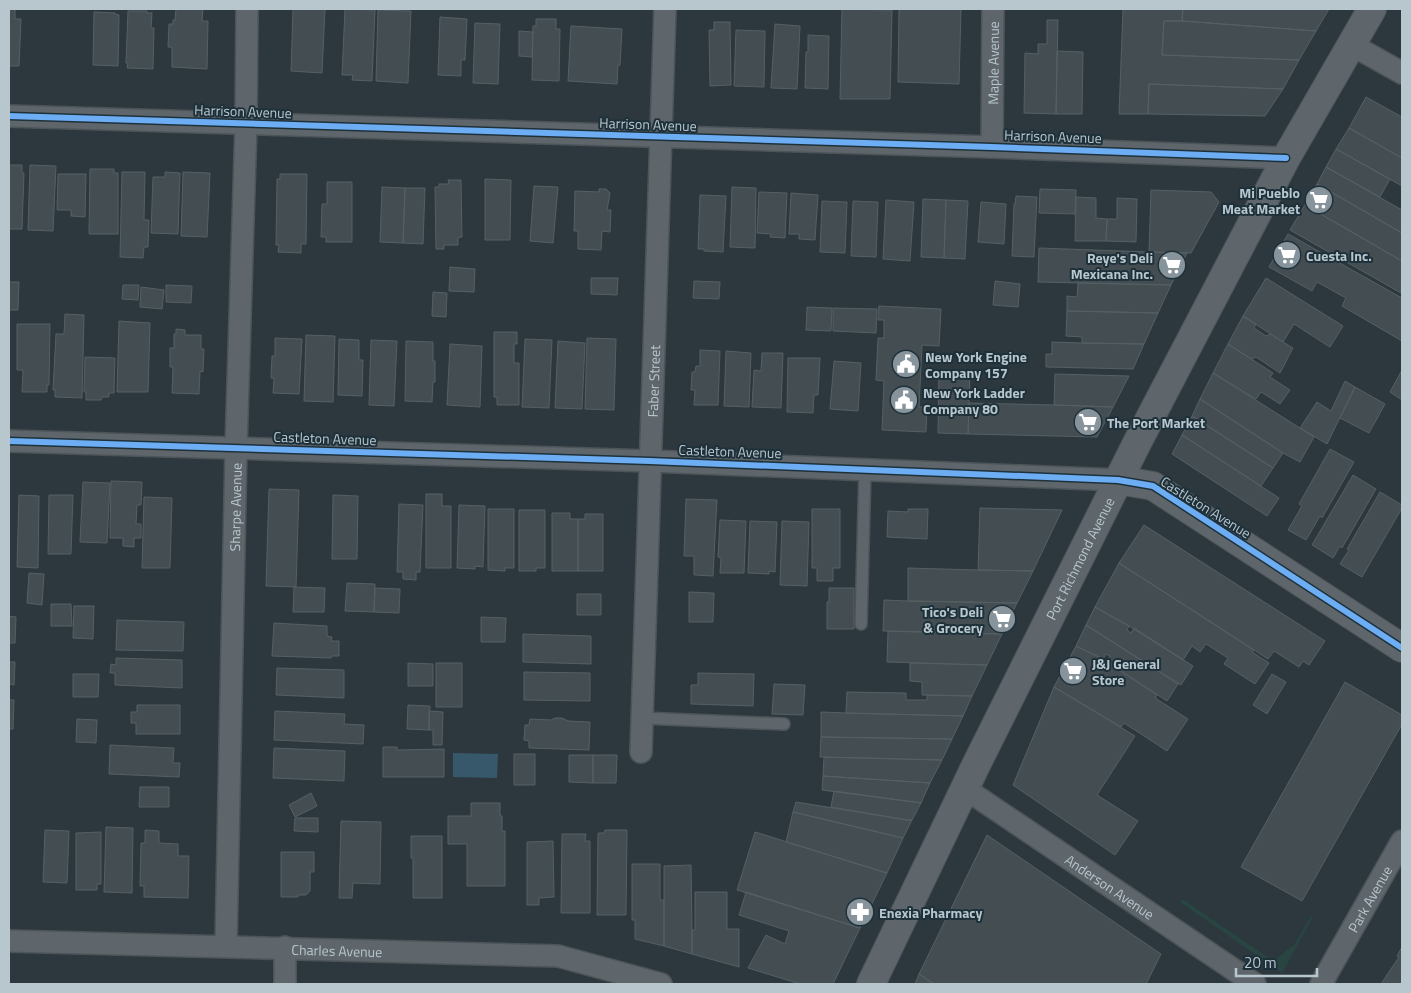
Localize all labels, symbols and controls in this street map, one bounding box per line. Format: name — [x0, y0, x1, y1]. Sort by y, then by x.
street label: Maple Avenue — [982, 21, 1003, 105]
street label: Harrison Avenue — [194, 99, 292, 123]
street label: Harrison Avenue — [599, 112, 697, 136]
street label: Harrison Avenue — [1004, 124, 1102, 148]
place label: Mi Pueblo Meat Market — [1222, 182, 1300, 219]
supermarket icon: Mi Pueblo Meat Market — [1304, 185, 1334, 215]
supermarket icon: Cuesta Inc. — [1272, 240, 1302, 270]
place label: Cuesta Inc. — [1306, 245, 1372, 266]
place label: Reye's Deli Mexicana Inc. — [1071, 247, 1153, 284]
supermarket icon: Reye's Deli Mexicana Inc. — [1157, 250, 1187, 280]
street label: Faber Street — [641, 345, 665, 418]
place label: New York Engine Company 157 — [925, 346, 1027, 383]
public building icon: New York Engine Company 157 — [891, 349, 921, 379]
place label: New York Ladder Company 80 — [923, 382, 1025, 419]
public building icon: New York Ladder Company 80 — [889, 385, 919, 415]
supermarket icon: The Port Market — [1073, 407, 1103, 437]
place label: The Port Market — [1107, 412, 1205, 433]
street label: Castleton Avenue — [273, 426, 377, 450]
street label: Castleton Avenue — [678, 439, 782, 463]
street label: Sharpe Avenue — [223, 463, 246, 551]
street label: Castleton Avenue — [1157, 471, 1255, 543]
street label: Port Richmond Avenue — [1040, 493, 1119, 623]
place label: Tico's Deli & Grocery — [922, 601, 983, 638]
supermarket icon: Tico's Deli & Grocery — [987, 604, 1017, 634]
place label: J&J General Store — [1092, 653, 1160, 690]
supermarket icon: J&J General Store — [1058, 656, 1088, 686]
street label: Anderson Avenue — [1061, 849, 1159, 924]
street label: Park Avenue — [1342, 861, 1397, 936]
pharmacy icon: Enexia Pharmacy — [845, 897, 875, 927]
place label: Enexia Pharmacy — [879, 902, 983, 923]
street label: Charles Avenue — [291, 938, 383, 962]
scale bar — [1236, 946, 1317, 978]
text: 20 m — [1244, 951, 1277, 974]

